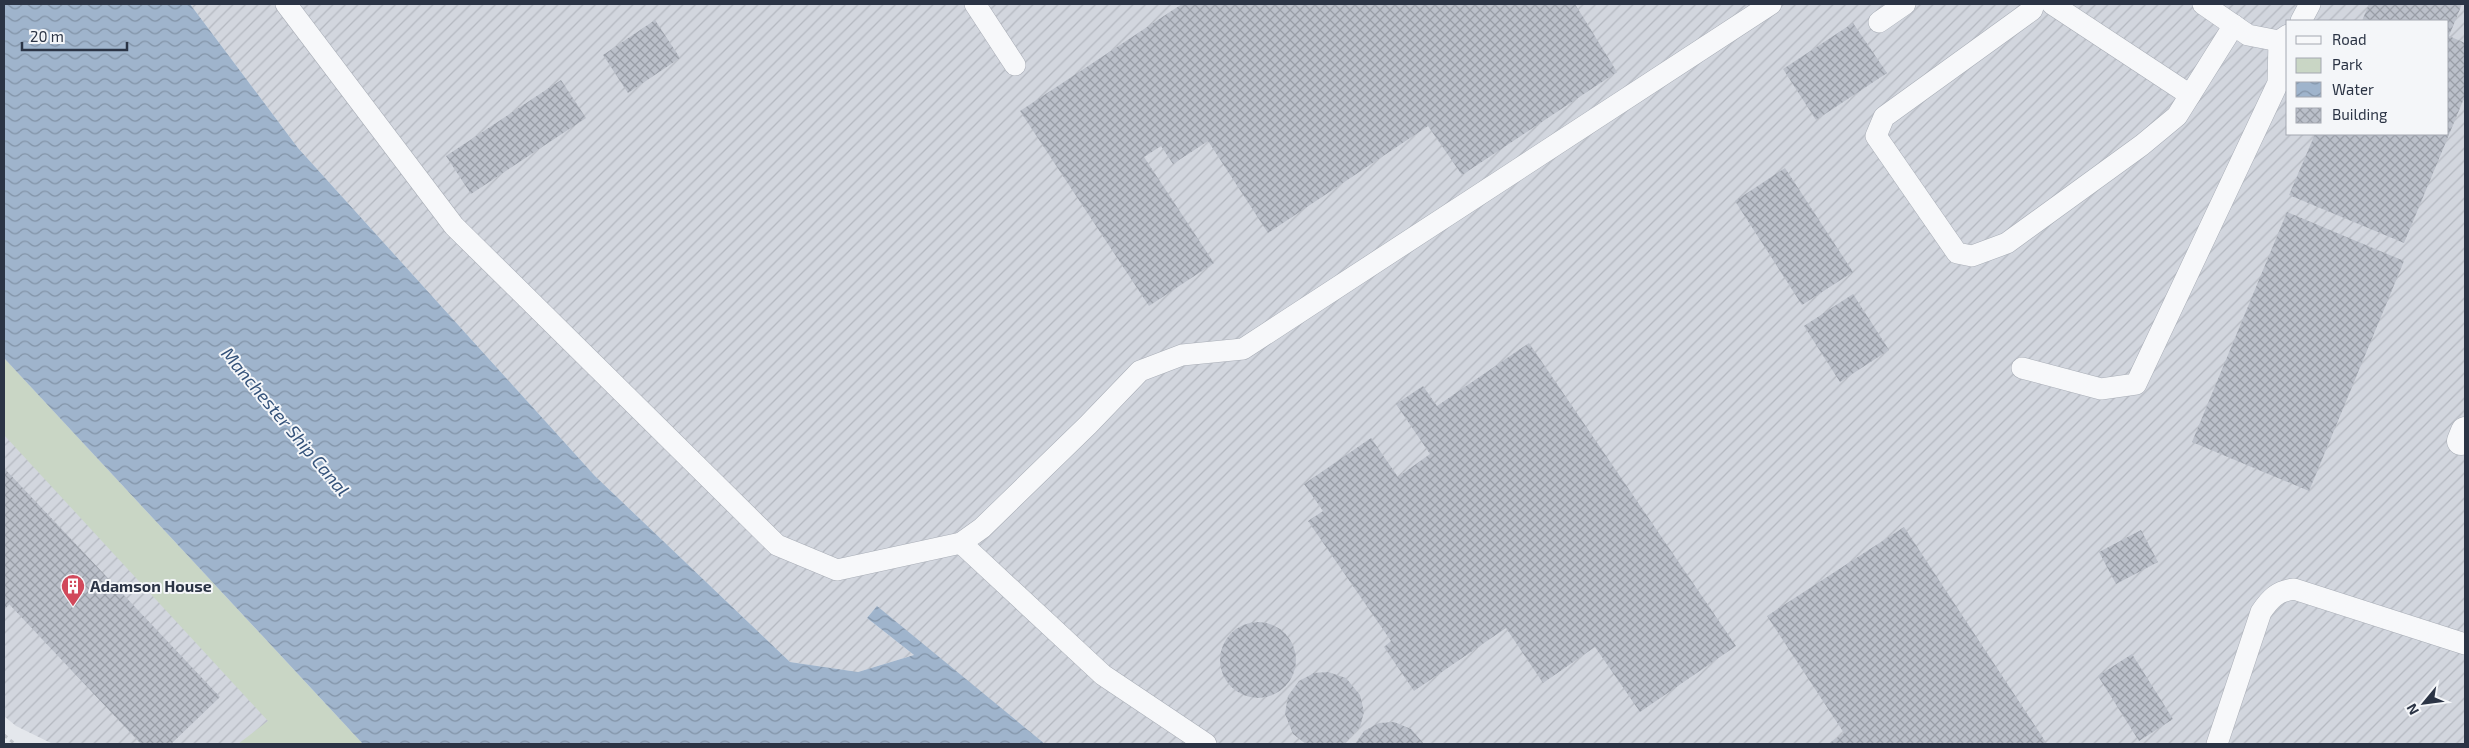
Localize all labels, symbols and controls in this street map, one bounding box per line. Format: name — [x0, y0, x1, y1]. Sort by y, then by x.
scale bar — [22, 20, 128, 52]
legend — [2286, 20, 2449, 135]
text: 20 m — [30, 27, 64, 45]
text: Road — [2332, 30, 2367, 48]
text: Park — [2332, 55, 2363, 73]
text: Water — [2332, 80, 2374, 98]
text: Building — [2332, 105, 2388, 123]
water label: Manchester Ship Canal — [217, 343, 354, 500]
building icon: Adamson House — [60, 573, 86, 607]
place label: Adamson House — [90, 576, 212, 595]
north arrow — [2399, 678, 2449, 728]
text: N — [2402, 701, 2422, 718]

